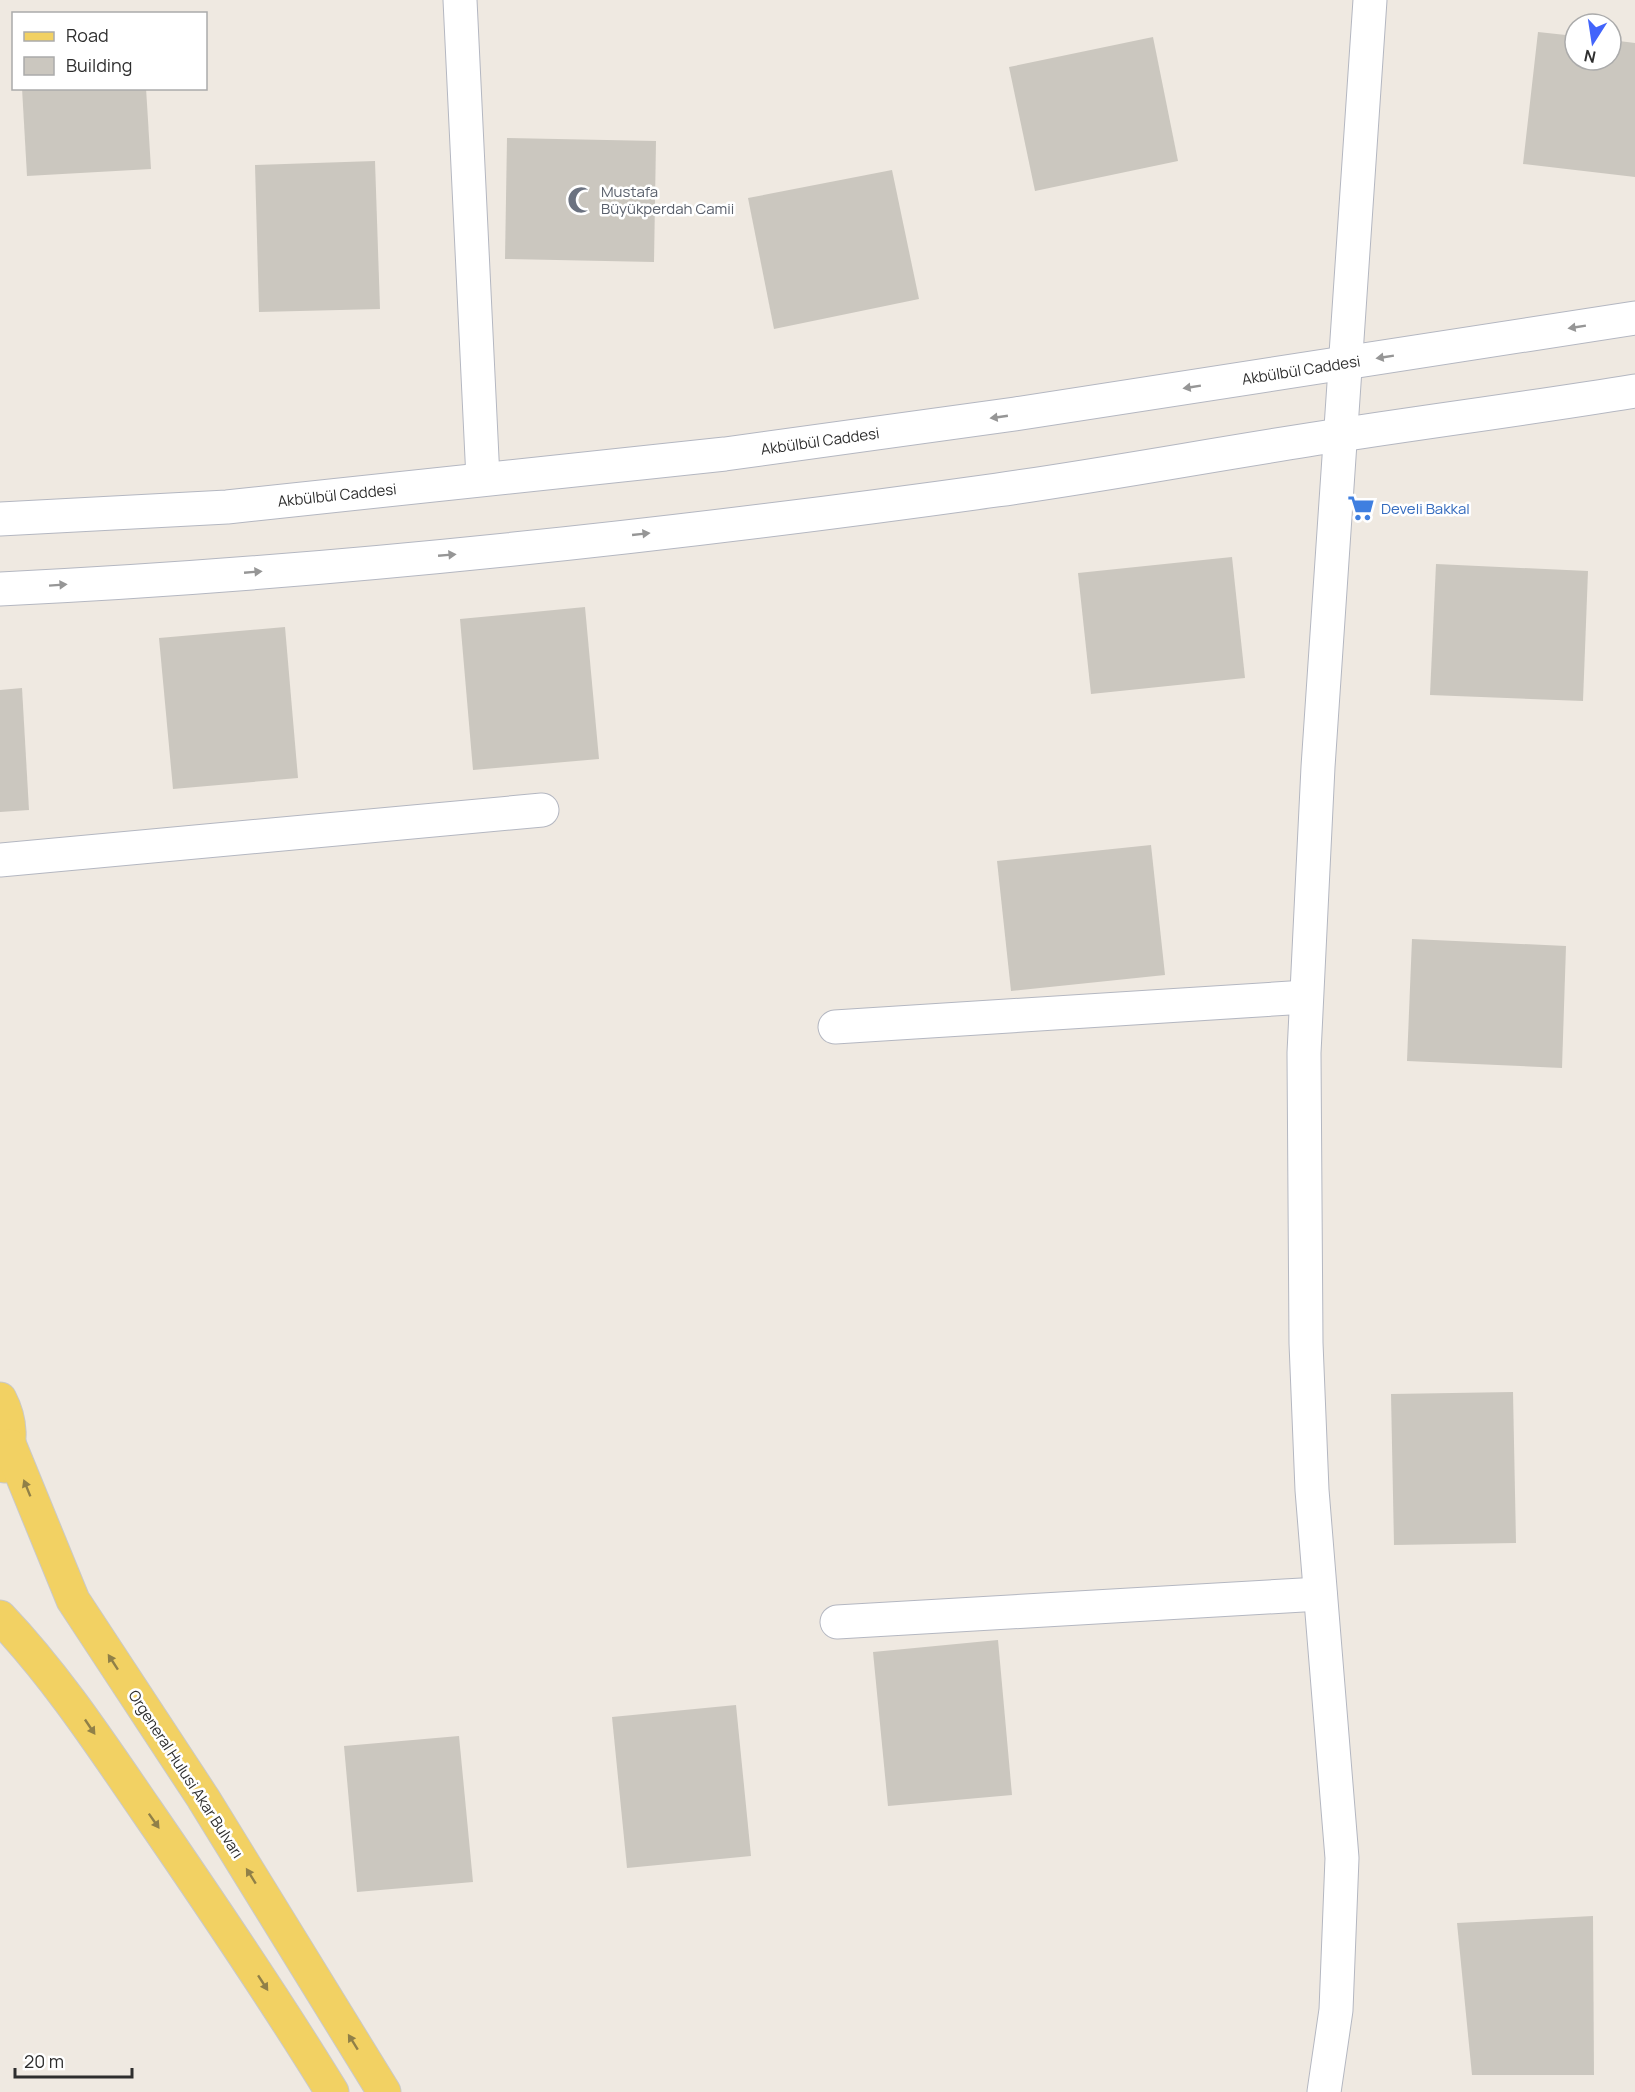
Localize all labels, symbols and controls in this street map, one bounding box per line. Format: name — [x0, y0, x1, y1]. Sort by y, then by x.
legend — [12, 12, 207, 90]
north arrow — [1563, 12, 1623, 72]
text: Road — [66, 23, 109, 47]
text: N — [1582, 45, 1598, 69]
text: Building — [66, 53, 132, 77]
place label: Mustafa Büyükperdah Camii — [601, 181, 734, 219]
mosque icon: Mustafa Büyükperdah Camii — [566, 185, 596, 215]
one-way arrow — [1568, 323, 1587, 332]
street label: Akbülbül Caddesi — [1240, 350, 1362, 390]
one-way arrow — [1375, 353, 1394, 362]
one-way arrow — [1182, 383, 1201, 392]
one-way arrow — [989, 412, 1008, 421]
street label: Akbülbül Caddesi — [759, 422, 881, 460]
street label: Akbülbül Caddesi — [276, 478, 398, 512]
supermarket icon: Develi Bakkal — [1346, 493, 1376, 523]
place label: Develi Bakkal — [1381, 498, 1470, 519]
one-way arrow — [632, 529, 651, 539]
one-way arrow — [438, 550, 457, 560]
one-way arrow — [243, 567, 262, 576]
one-way arrow — [49, 580, 68, 590]
one-way arrow — [22, 1479, 31, 1497]
one-way arrow — [108, 1654, 119, 1670]
street label: Orgeneral Hulusi Akar Bulvarı — [124, 1686, 248, 1862]
one-way arrow — [84, 1719, 95, 1735]
one-way arrow — [148, 1813, 159, 1829]
one-way arrow — [245, 1868, 256, 1884]
one-way arrow — [257, 1975, 268, 1991]
one-way arrow — [347, 2034, 358, 2050]
scale bar — [15, 2041, 132, 2079]
text: 20 m — [24, 2049, 64, 2073]

